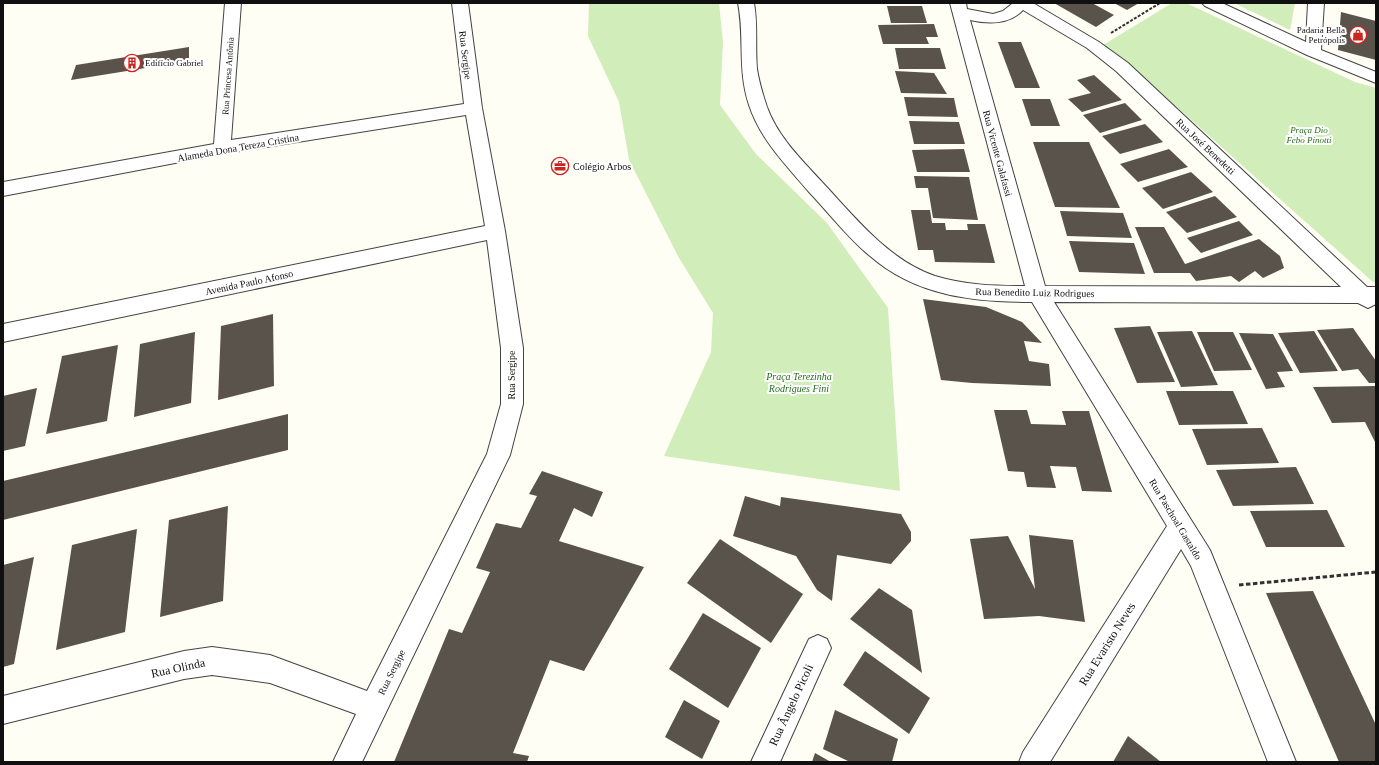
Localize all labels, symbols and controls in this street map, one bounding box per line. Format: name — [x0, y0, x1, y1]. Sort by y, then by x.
place label: Padaria Bella Petrópolis — [1297, 25, 1345, 45]
shop icon: Padaria Bella Petrópolis — [1348, 25, 1368, 45]
street label: Rua Sergipe — [457, 30, 474, 81]
street label: Rua Princesa Antônia — [220, 37, 236, 115]
building icon: Edifício Gabriel — [122, 53, 142, 73]
place label: Edifício Gabriel — [145, 58, 204, 68]
street label: Rua Vicente Galafassi — [981, 109, 1014, 198]
street label: Rua José Benedetti — [1174, 116, 1238, 177]
park label: Praça Dio Febo Pinotti — [1285, 125, 1332, 145]
street label: Alameda Dona Tereza Cristina — [176, 131, 300, 164]
office icon: Colégio Arbos — [550, 156, 570, 176]
place label: Colégio Arbos — [573, 161, 631, 172]
street label: Avenida Paulo Afonso — [204, 268, 294, 297]
street label: Rua Benedito Luiz Rodrigues — [975, 286, 1095, 299]
street label: Rua Sergipe — [506, 350, 517, 399]
park label: Praça Terezinha Rodrigues Fini — [765, 371, 832, 394]
street label: Rua Paschoal Gastaldo — [1147, 477, 1204, 562]
street label: Rua Evaristo Neves — [1076, 600, 1138, 688]
street label: Rua Sergipe — [376, 647, 407, 697]
street label: Rua Olinda — [150, 655, 207, 681]
street label: Rua Ângelo Picoli — [766, 661, 816, 748]

